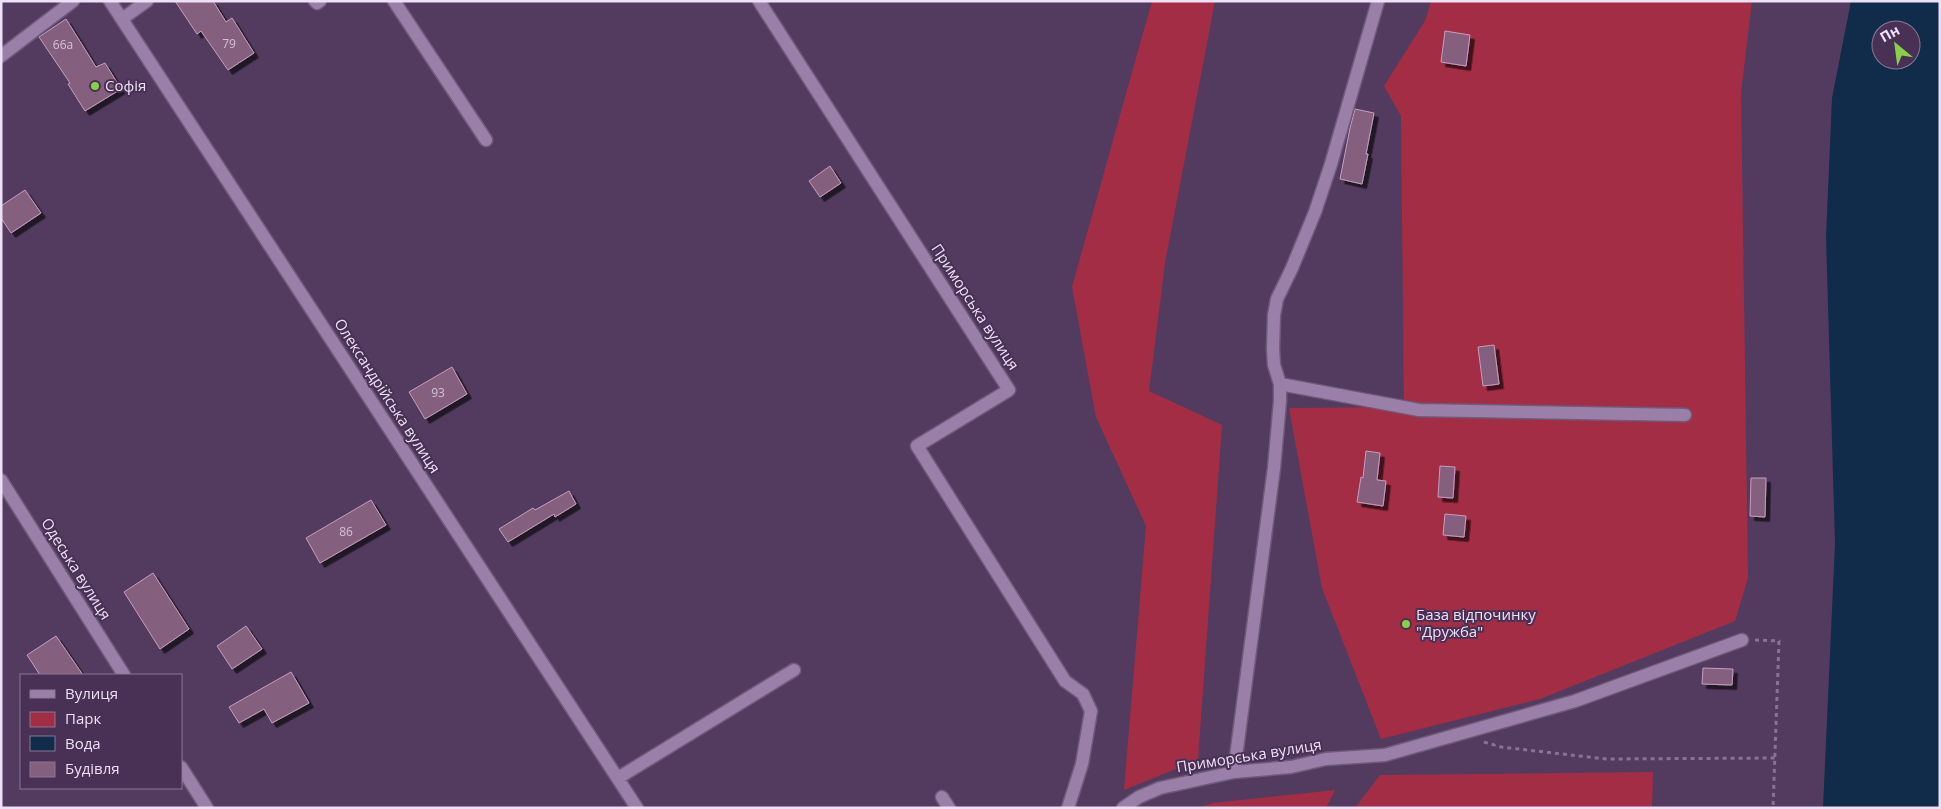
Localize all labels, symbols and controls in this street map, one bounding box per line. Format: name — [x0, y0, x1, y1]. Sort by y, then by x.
north arrow — [1871, 20, 1921, 70]
text: Пн — [1876, 20, 1903, 46]
house number: 79 — [222, 35, 236, 52]
house number: 66а — [53, 36, 73, 53]
place label: Софія — [105, 75, 146, 95]
marker: Софія — [89, 80, 101, 92]
street label: Приморська вулиця — [927, 239, 1024, 373]
street label: Олександрійська вулиця — [330, 314, 445, 477]
house number: 93 — [431, 384, 445, 401]
street label: Одеська вулиця — [37, 514, 116, 623]
house number: 86 — [339, 523, 353, 540]
place label: База відпочинку "Дружба" — [1416, 604, 1536, 641]
marker: База відпочинку "Дружба" — [1400, 618, 1412, 630]
legend — [20, 674, 182, 789]
text: Вулиця — [65, 683, 118, 703]
text: Парк — [65, 708, 101, 728]
text: Вода — [65, 733, 101, 753]
street label: Приморська вулиця — [1175, 734, 1323, 776]
text: Будівля — [65, 758, 120, 778]

